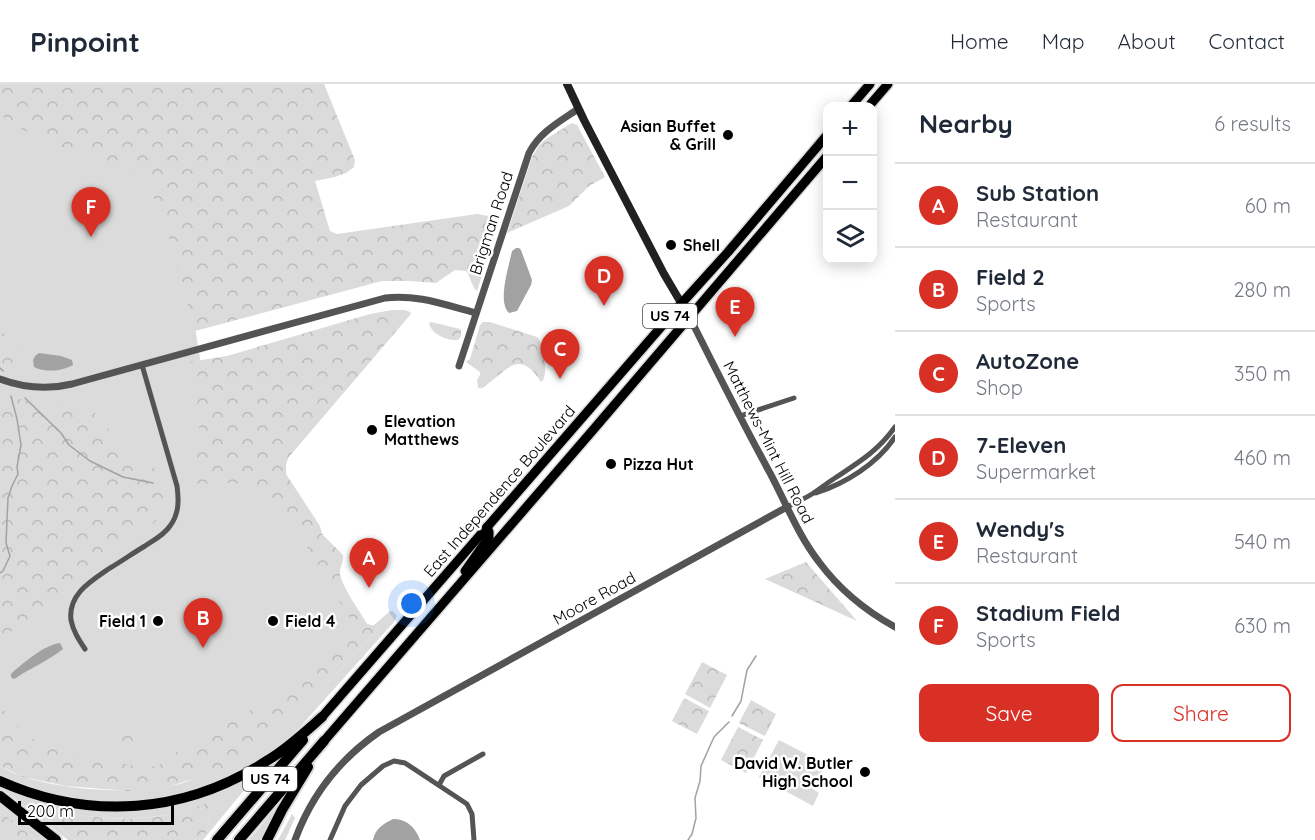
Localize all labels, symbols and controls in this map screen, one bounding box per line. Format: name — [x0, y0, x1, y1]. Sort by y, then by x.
text: Pinpoint — [30, 24, 140, 59]
text: Home — [950, 28, 1009, 54]
text: Map — [1042, 28, 1085, 54]
text: About — [1118, 28, 1176, 54]
text: Contact — [1209, 28, 1285, 54]
map controls — [823, 102, 877, 264]
button: + — [823, 102, 877, 156]
text: Nearby — [919, 107, 1013, 140]
text: 6 results — [1214, 111, 1291, 136]
place label: Asian Buffet & Grill — [620, 116, 716, 154]
marker: Asian Buffet & Grill — [721, 128, 735, 142]
button: − — [823, 156, 877, 210]
street label: Brigman Road — [465, 169, 517, 277]
text: Sub Station — [976, 179, 1099, 207]
pin: F — [72, 188, 110, 237]
text: A — [932, 193, 945, 218]
text: 60 m — [1245, 193, 1291, 218]
text: Restaurant — [976, 207, 1078, 232]
button: layers — [823, 210, 877, 264]
place label: Shell — [683, 235, 720, 255]
marker: Shell — [664, 238, 678, 252]
pin: D — [584, 256, 624, 306]
text: Field 2 — [976, 263, 1045, 291]
text: B — [932, 277, 945, 302]
text: 280 m — [1234, 277, 1291, 302]
pin: E — [716, 288, 754, 337]
text: Sports — [976, 291, 1036, 316]
road number: US 74 — [643, 304, 697, 328]
pin: C — [540, 330, 580, 379]
text: AutoZone — [976, 347, 1079, 375]
street label: Matthews-Mint Hill Road — [719, 357, 819, 527]
text: C — [932, 361, 945, 386]
text: 350 m — [1234, 361, 1291, 386]
text: Shop — [976, 375, 1023, 400]
street label: East Independence Boulevard — [419, 401, 579, 581]
place label: Elevation Matthews — [384, 411, 459, 449]
marker: Elevation Matthews — [365, 423, 379, 437]
text: 7-Eleven — [976, 431, 1066, 459]
text: D — [931, 445, 946, 470]
text: 460 m — [1234, 445, 1291, 470]
place label: Pizza Hut — [623, 454, 694, 474]
marker: Pizza Hut — [604, 457, 618, 471]
text: Supermarket — [976, 459, 1096, 484]
text: Wendy's — [976, 515, 1065, 543]
text: E — [933, 529, 944, 554]
text: 540 m — [1234, 529, 1291, 554]
pin: A — [350, 538, 388, 588]
text: Restaurant — [976, 543, 1078, 568]
street label: Moore Road — [549, 567, 639, 629]
your location — [397, 589, 426, 618]
pin: B — [184, 598, 222, 648]
text: Stadium Field — [976, 599, 1120, 627]
place label: Field 1 — [99, 611, 146, 631]
place label: Field 4 — [285, 611, 336, 631]
text: F — [933, 613, 944, 638]
text: 630 m — [1234, 613, 1291, 638]
marker: Field 1 — [151, 614, 165, 628]
marker: Field 4 — [266, 614, 280, 628]
text: Sports — [976, 627, 1036, 652]
button: Save — [919, 684, 1099, 742]
button: Share — [1111, 684, 1291, 742]
place label: David W. Butler High School — [734, 753, 853, 791]
marker: David W. Butler High School — [858, 765, 872, 779]
road number: US 74 — [243, 767, 297, 791]
scale bar — [18, 798, 174, 826]
text: 200 m — [27, 801, 74, 821]

